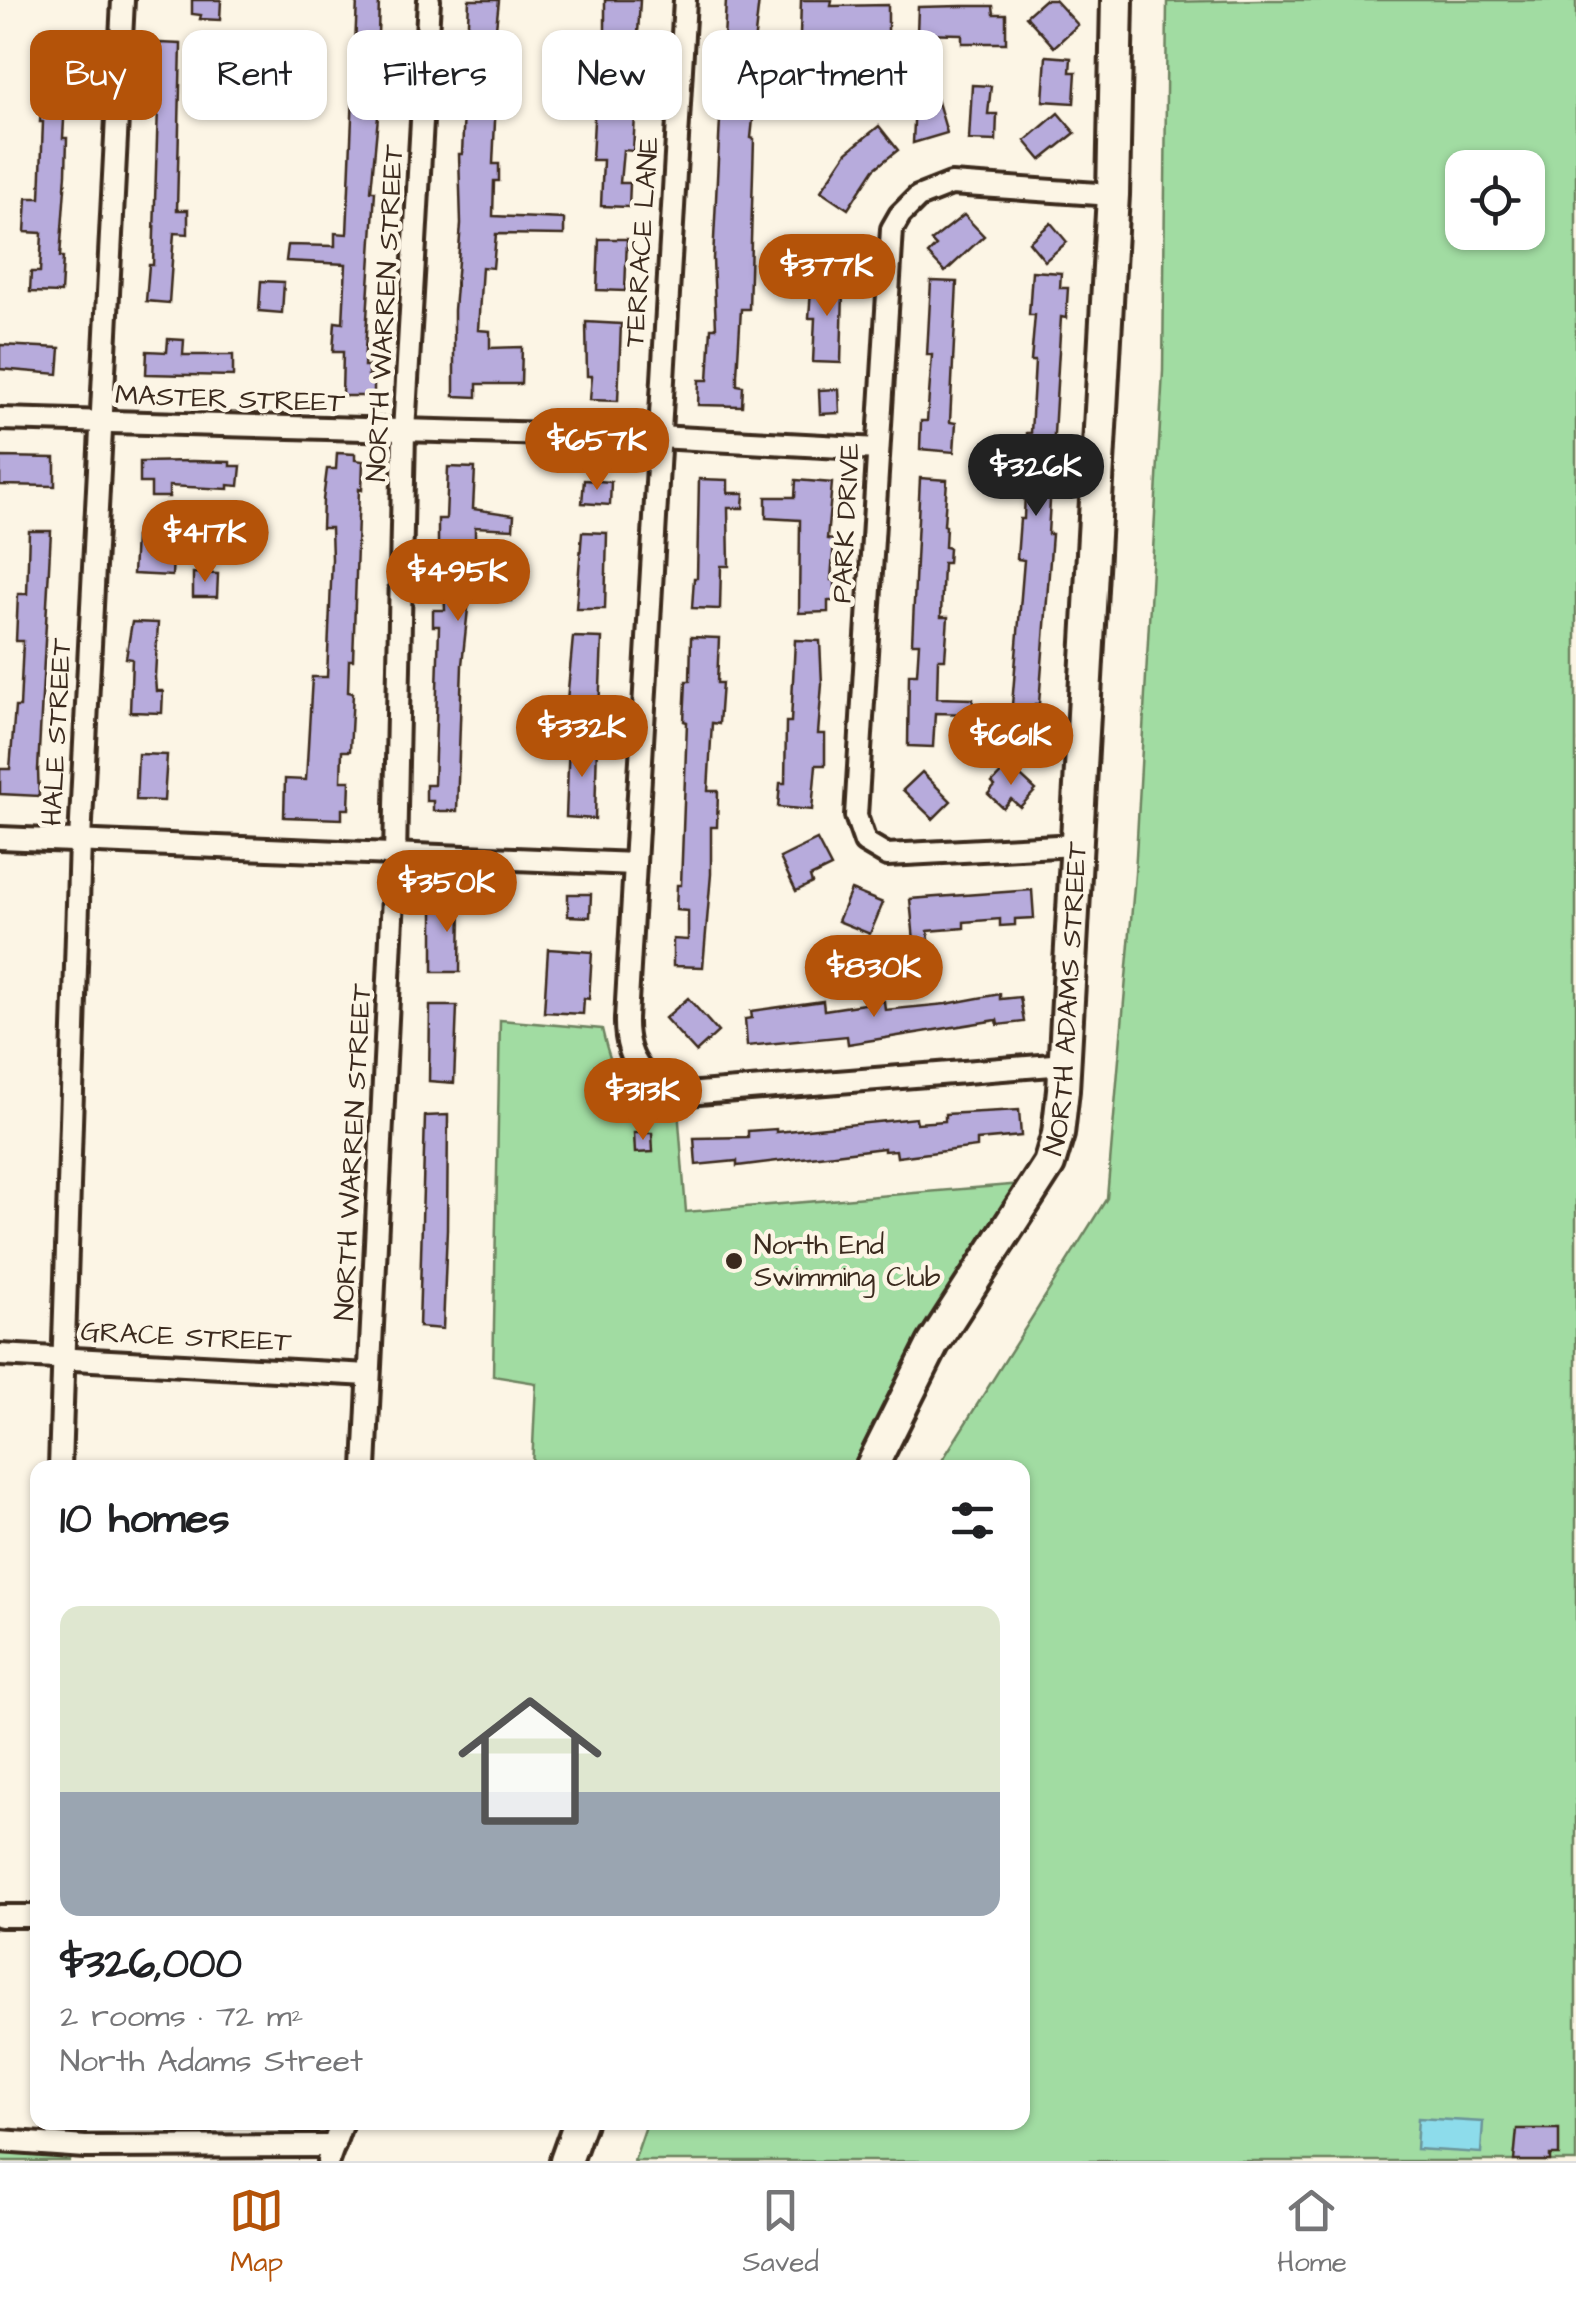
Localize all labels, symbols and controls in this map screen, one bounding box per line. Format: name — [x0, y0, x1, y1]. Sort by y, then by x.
chip: Buy — [30, 30, 162, 120]
chip: Rent — [182, 30, 327, 120]
chip: Filters — [347, 30, 522, 120]
chip: New — [542, 30, 682, 120]
chip: Apartment — [702, 30, 943, 120]
street label: TERRACE LANE — [615, 135, 669, 349]
street label: NORTH WARREN STREET — [357, 143, 413, 482]
map controls — [1445, 150, 1545, 250]
button: locate — [1445, 150, 1545, 250]
pin: $377K — [757, 234, 897, 319]
text: $377K — [781, 244, 873, 289]
street label: MASTER STREET — [114, 375, 346, 423]
pin: $657K — [527, 408, 667, 493]
text: $657K — [547, 418, 647, 463]
pin: $326K — [966, 434, 1106, 519]
street label: PARK DRIVE — [822, 441, 870, 604]
text: $326K — [990, 444, 1082, 489]
pin: $417K — [135, 500, 275, 585]
text: $417K — [164, 510, 246, 555]
pin: $495K — [388, 539, 528, 624]
text: $495K — [408, 549, 508, 594]
street label: HALE STREET — [33, 637, 81, 827]
pin: $332K — [512, 695, 652, 780]
pin: $661K — [941, 703, 1081, 788]
text: $332K — [538, 705, 626, 750]
text: $661K — [970, 713, 1052, 758]
street label: NORTH ADAMS STREET — [1033, 840, 1096, 1160]
pin: $350K — [377, 850, 517, 935]
text: $350K — [399, 860, 495, 905]
pin: $830K — [804, 935, 944, 1020]
text: $830K — [827, 945, 921, 990]
street label: NORTH WARREN STREET — [325, 982, 381, 1321]
pin: $313K — [573, 1058, 713, 1143]
text: $313K — [606, 1068, 680, 1113]
place label: North End Swimming Club — [754, 1226, 941, 1298]
marker: North End Swimming Club — [723, 1250, 745, 1272]
street label: GRACE STREET — [80, 1312, 293, 1362]
text: 10 homes — [60, 1491, 230, 1549]
icon: filters — [945, 1493, 1000, 1548]
icon: home — [440, 1671, 620, 1851]
text: $326,000 — [60, 1936, 242, 1994]
text: 2 rooms · 72 m² — [60, 1994, 304, 2039]
text: North Adams Street — [60, 2039, 363, 2084]
tab: Map — [229, 2183, 284, 2282]
tab: Saved — [743, 2183, 819, 2282]
tab: Home — [1277, 2183, 1347, 2282]

